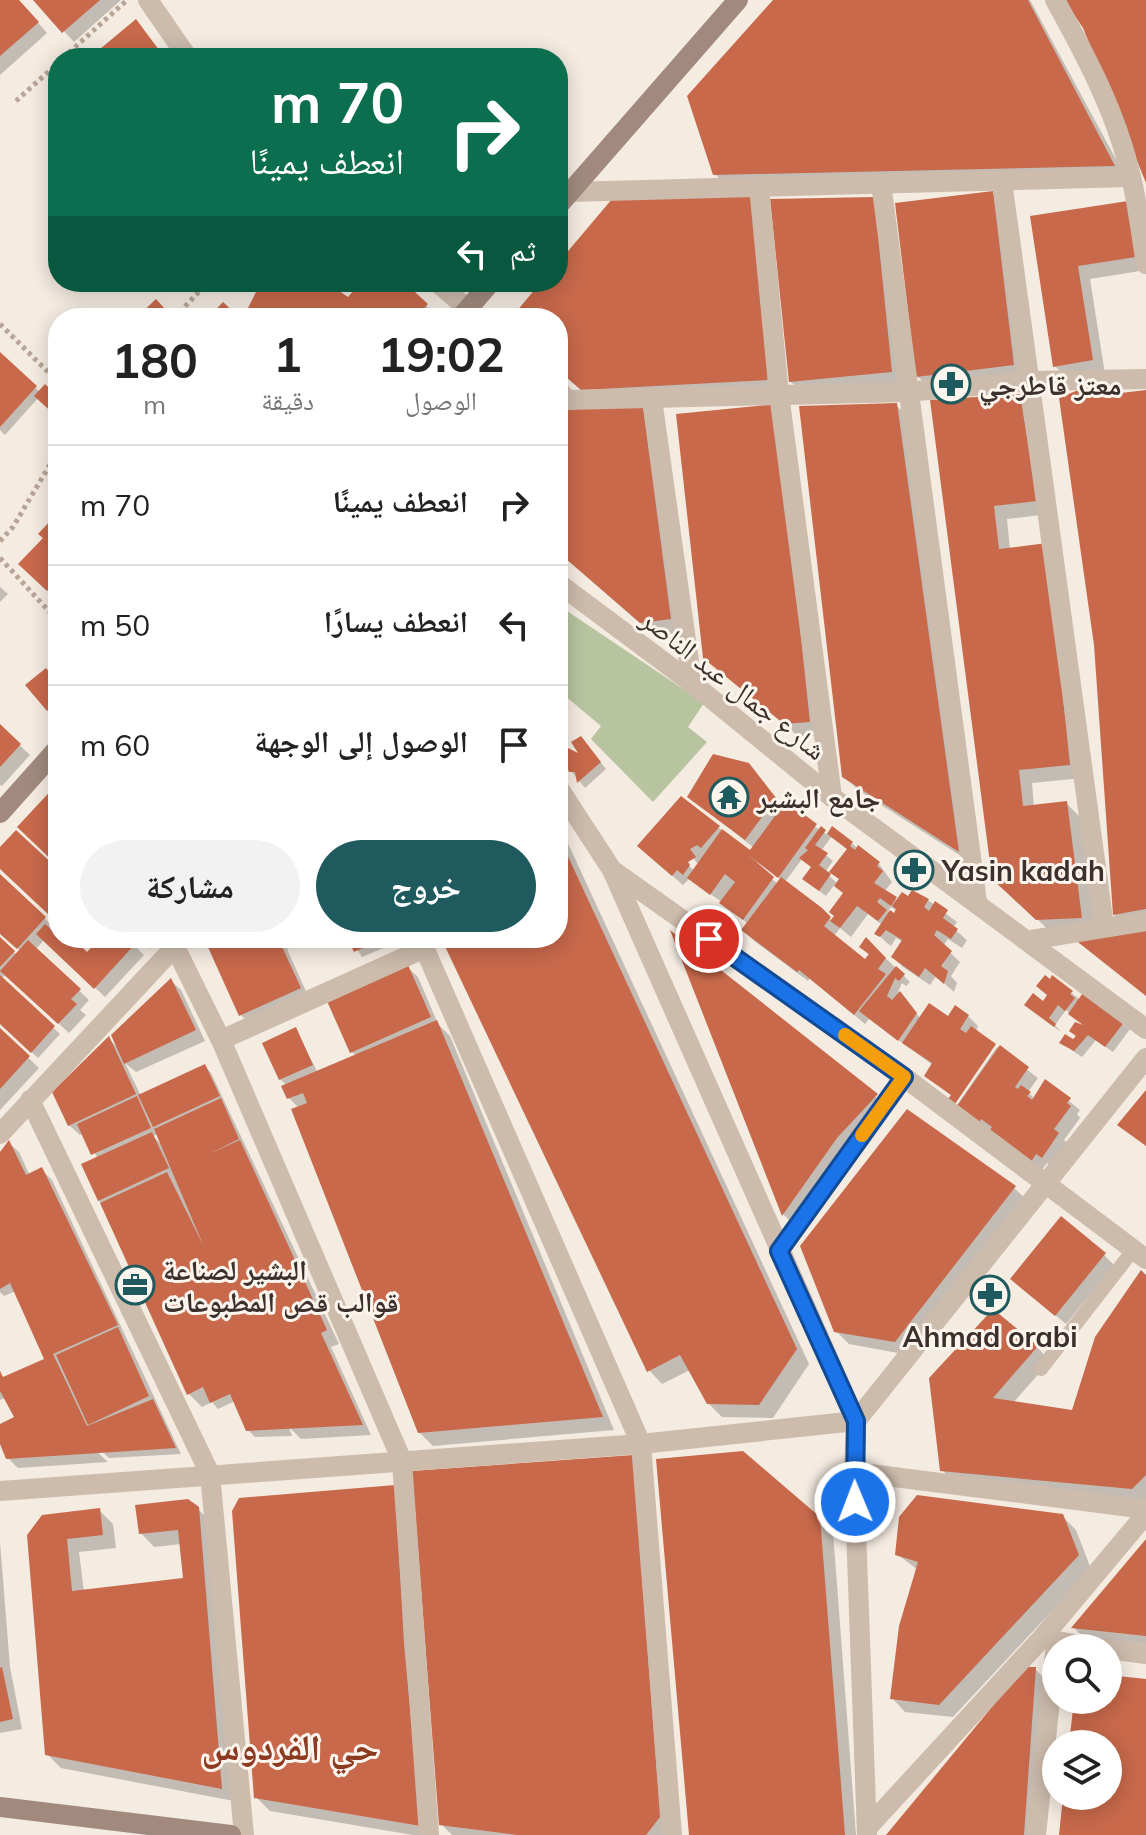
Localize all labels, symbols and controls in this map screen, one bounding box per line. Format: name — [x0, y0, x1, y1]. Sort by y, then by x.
text: 70 m — [271, 67, 404, 137]
icon: right — [432, 80, 536, 184]
text: انعطف يمينًا — [249, 138, 404, 183]
text: ثم — [510, 231, 536, 269]
icon: left — [450, 232, 494, 276]
text: 1 — [273, 324, 302, 384]
text: 19:02 — [377, 324, 505, 384]
text: 180 — [111, 330, 198, 390]
pharmacy icon: معتز قاطرجي — [930, 363, 972, 405]
place label: معتز قاطرجي — [979, 367, 1122, 407]
text: دقيقة — [261, 384, 314, 417]
text: الوصول — [405, 384, 477, 417]
text: m — [143, 388, 166, 421]
text: انعطف يمينًا — [333, 482, 468, 520]
icon: right — [492, 483, 536, 527]
text: 70 m — [80, 486, 150, 524]
street label: شارع جمال عبد الناصر — [633, 600, 833, 768]
text: انعطف يسارًا — [324, 602, 468, 640]
icon: left — [492, 603, 536, 647]
text: 50 m — [80, 606, 150, 644]
text: الوصول إلى الوجهة — [254, 722, 468, 760]
icon: arrive — [492, 723, 536, 767]
text: 60 m — [80, 726, 150, 764]
temple icon: جامع البشير — [708, 776, 750, 818]
place label: جامع البشير — [756, 780, 880, 817]
button: مشاركة — [80, 840, 300, 932]
button: خروج — [316, 840, 536, 932]
pharmacy icon: Yasin kadah — [893, 849, 935, 891]
place label: Yasin kadah — [941, 853, 1105, 888]
pin — [675, 905, 743, 973]
icon: arrive — [687, 917, 731, 961]
place label: البشير لصناعة قوالب قص المطبوعات — [163, 1252, 398, 1319]
office icon: البشير لصناعة قوالب قص المطبوعات — [114, 1264, 156, 1306]
pharmacy icon: Ahmad orabi — [969, 1274, 1011, 1316]
place label: Ahmad orabi — [903, 1319, 1077, 1354]
position arrow — [813, 1460, 897, 1544]
map controls — [1042, 1634, 1122, 1810]
button: search — [1042, 1634, 1122, 1714]
district label: حي الفردوس — [202, 1724, 378, 1775]
button: layers — [1042, 1730, 1122, 1810]

